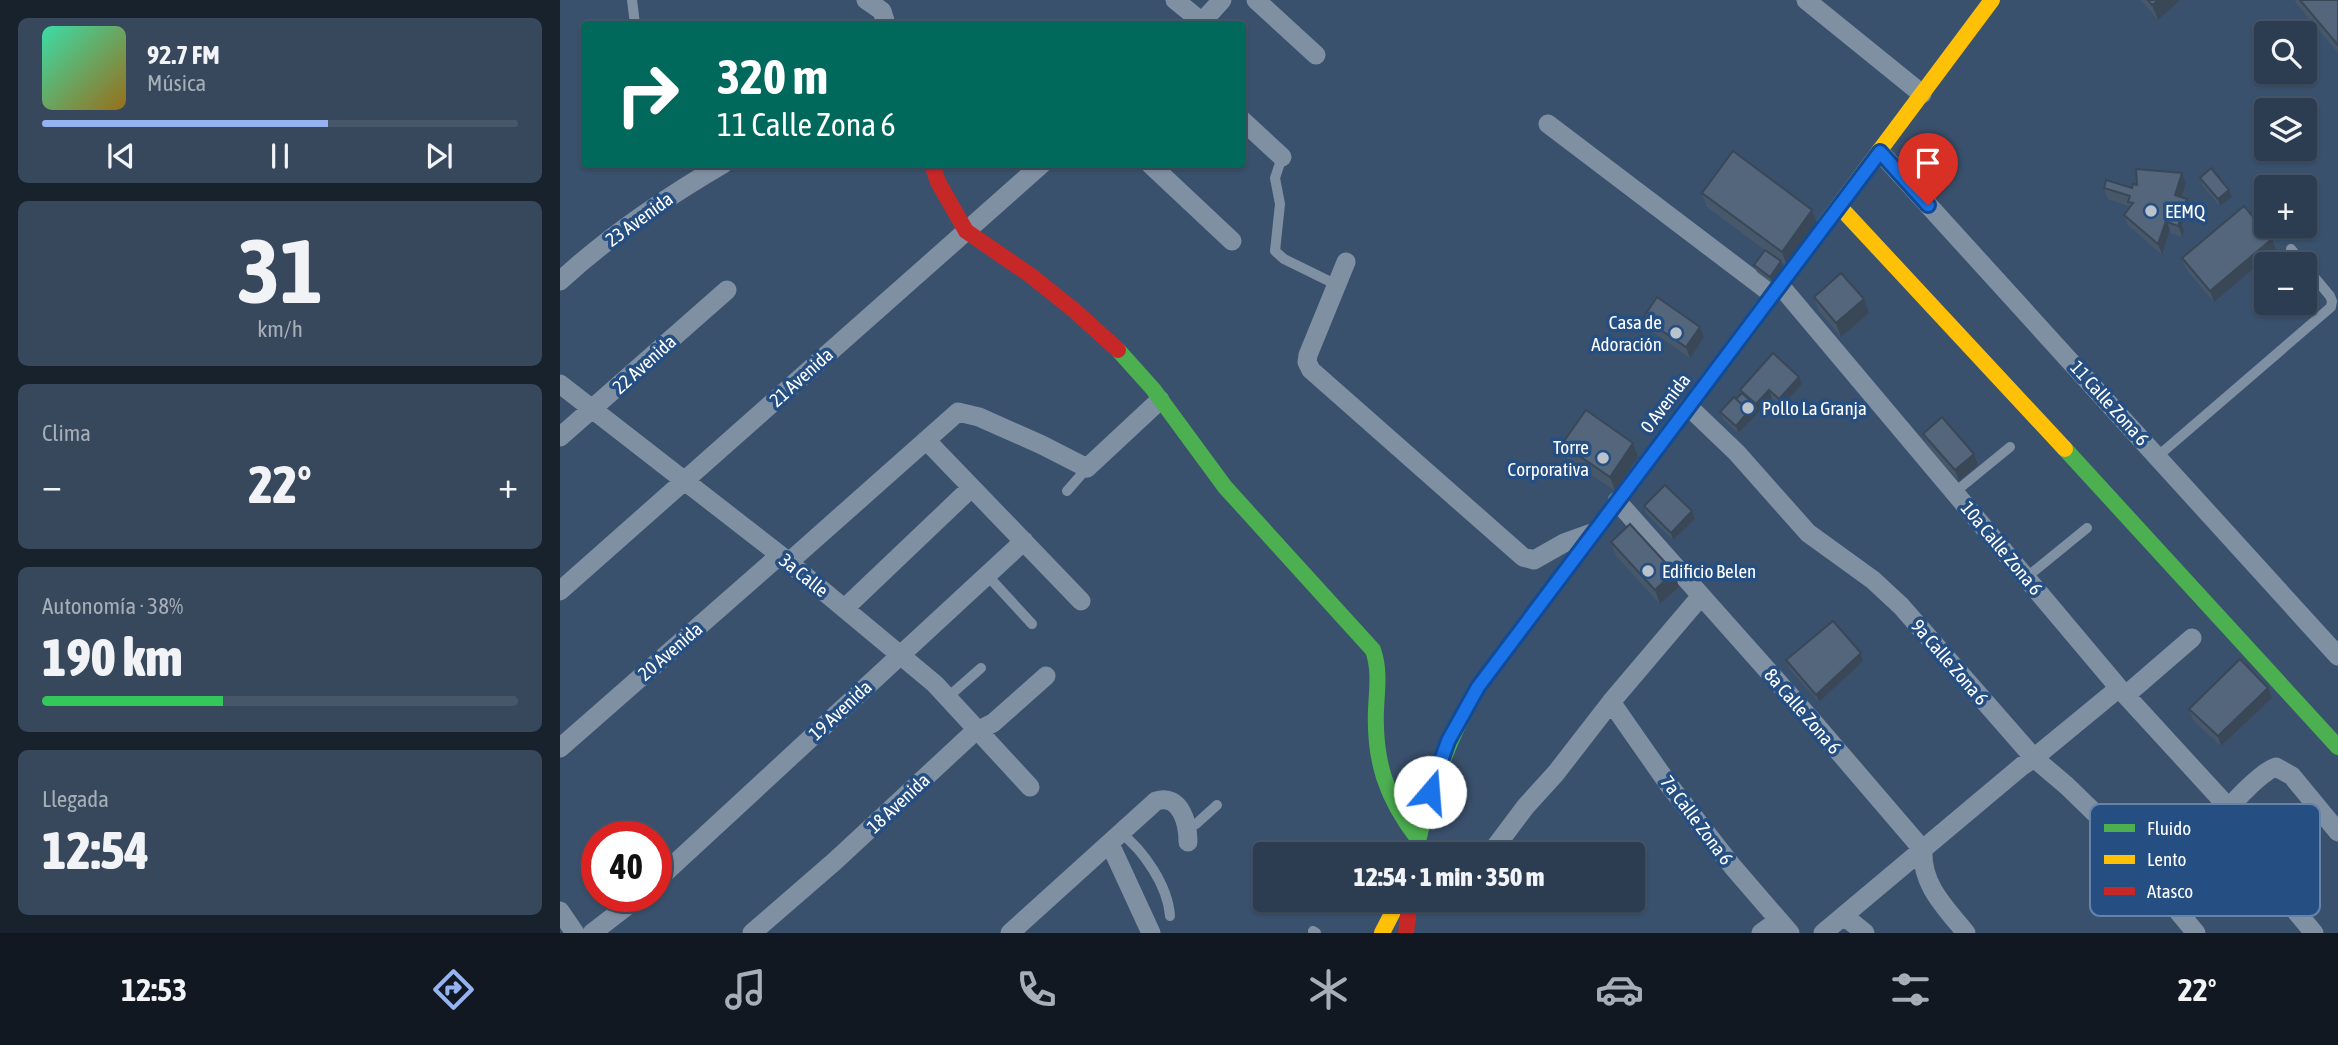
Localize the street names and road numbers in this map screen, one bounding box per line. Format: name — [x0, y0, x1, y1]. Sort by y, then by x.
street label: 23 Avenida — [601, 187, 677, 251]
street label: 22 Avenida — [608, 330, 680, 398]
street label: 21 Avenida — [765, 343, 837, 411]
street label: 11 Calle Zona 6 — [2066, 356, 2154, 450]
street label: 0 Avenida — [1636, 369, 1694, 437]
street label: 10a Calle Zona 6 — [1957, 497, 2047, 599]
street label: 3a Calle — [775, 549, 833, 601]
street label: 9a Calle Zona 6 — [1907, 615, 1993, 709]
street label: 20 Avenida — [634, 617, 706, 685]
street label: 8a Calle Zona 6 — [1760, 664, 1846, 758]
street label: 19 Avenida — [804, 676, 876, 744]
street label: 18 Avenida — [862, 769, 934, 837]
street label: 7a Calle Zona 6 — [1656, 771, 1738, 869]

